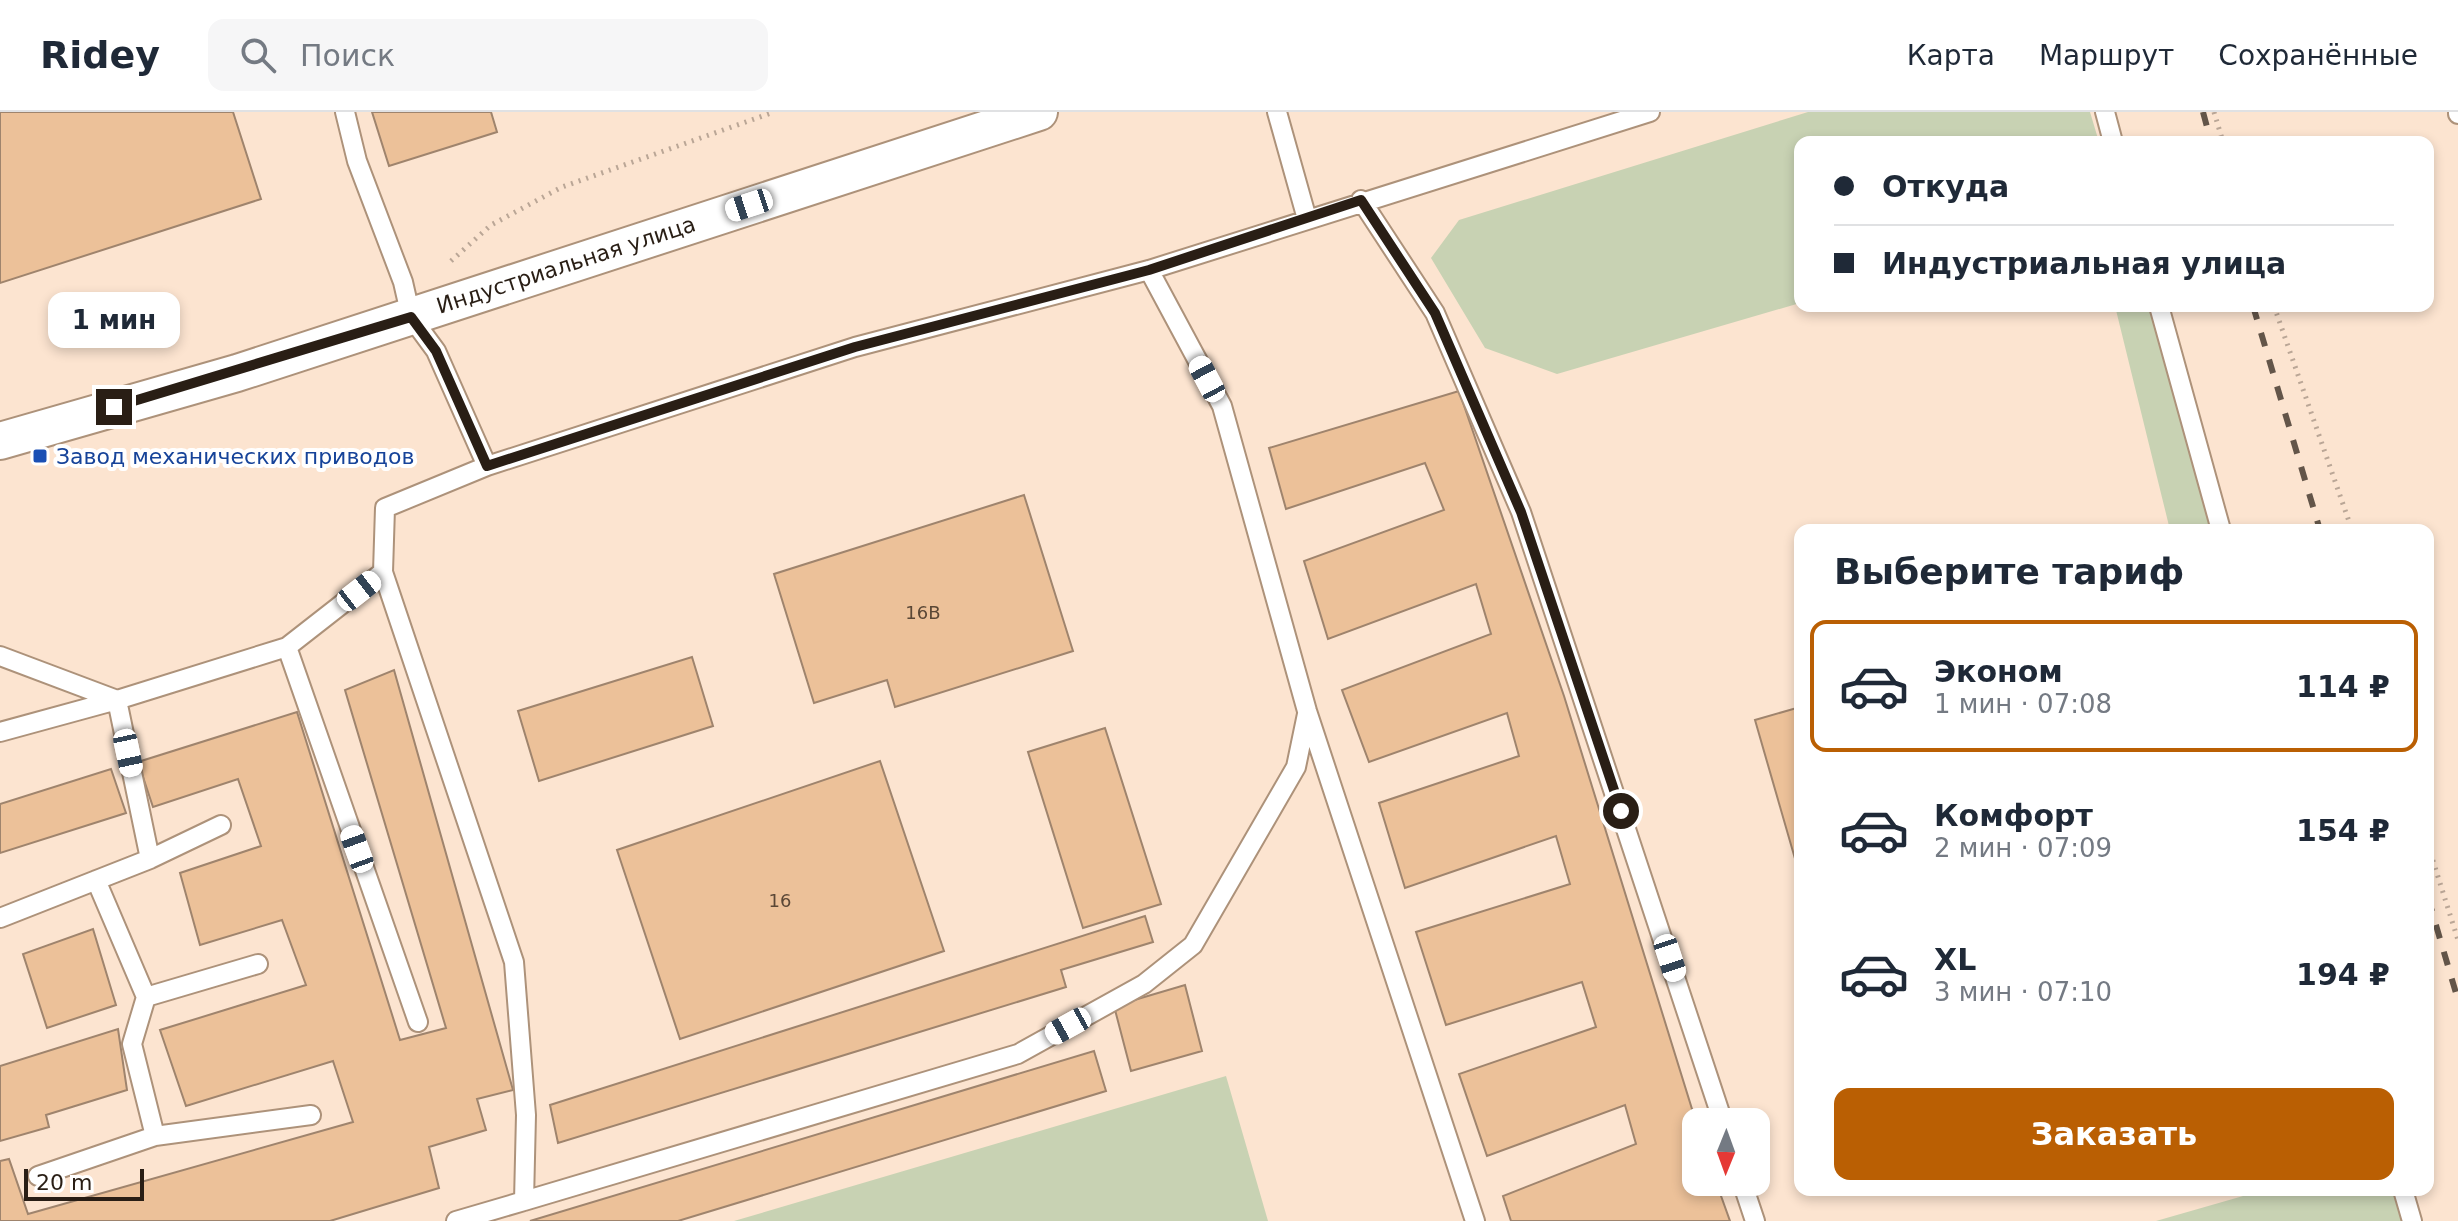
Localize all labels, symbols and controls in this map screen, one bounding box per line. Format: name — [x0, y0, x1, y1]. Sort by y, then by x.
search box — [208, 19, 768, 91]
text: Ridey — [40, 33, 160, 77]
icon: search — [236, 33, 280, 77]
text: Поиск — [300, 38, 395, 73]
text: Карта — [1907, 39, 1995, 72]
text: Маршрут — [2039, 39, 2174, 72]
text: Сохранённые — [2218, 39, 2418, 72]
text: Откуда — [1882, 169, 2009, 204]
car — [722, 186, 776, 224]
street label: Индустриальная улица — [433, 211, 699, 319]
text: Индустриальная улица — [1882, 246, 2286, 281]
callout: 1 мин — [48, 291, 180, 347]
text: 1 мин — [72, 305, 156, 335]
car — [1185, 352, 1229, 406]
route end — [96, 389, 132, 425]
place label: Завод механических приводов — [56, 444, 414, 469]
marker: Завод механических приводов — [31, 447, 49, 465]
text: Выберите тариф — [1834, 551, 2184, 592]
car — [333, 567, 385, 615]
house number: 16В — [905, 602, 941, 623]
icon: car — [1838, 650, 1910, 722]
text: Эконом — [1934, 654, 2063, 689]
text: 114 ₽ — [2296, 669, 2390, 704]
text: 1 мин · 07:08 — [1934, 689, 2112, 719]
car — [111, 727, 145, 779]
route start — [1603, 793, 1639, 829]
icon: car — [1838, 794, 1910, 866]
text: Комфорт — [1934, 798, 2093, 833]
text: 154 ₽ — [2296, 813, 2390, 848]
car — [338, 822, 376, 876]
text: 2 мин · 07:09 — [1934, 833, 2112, 863]
house number: 16 — [769, 890, 791, 911]
car — [1651, 931, 1689, 985]
icon: car — [1838, 938, 1910, 1010]
text: XL — [1934, 942, 1976, 977]
text: 194 ₽ — [2296, 957, 2390, 992]
text: 3 мин · 07:10 — [1934, 977, 2112, 1007]
car — [1041, 1004, 1095, 1048]
button: Заказать — [1834, 1088, 2394, 1180]
north arrow — [1682, 1108, 1770, 1196]
map controls — [1682, 1108, 1770, 1196]
scale bar — [24, 1165, 144, 1201]
text: 20 m — [36, 1170, 92, 1195]

